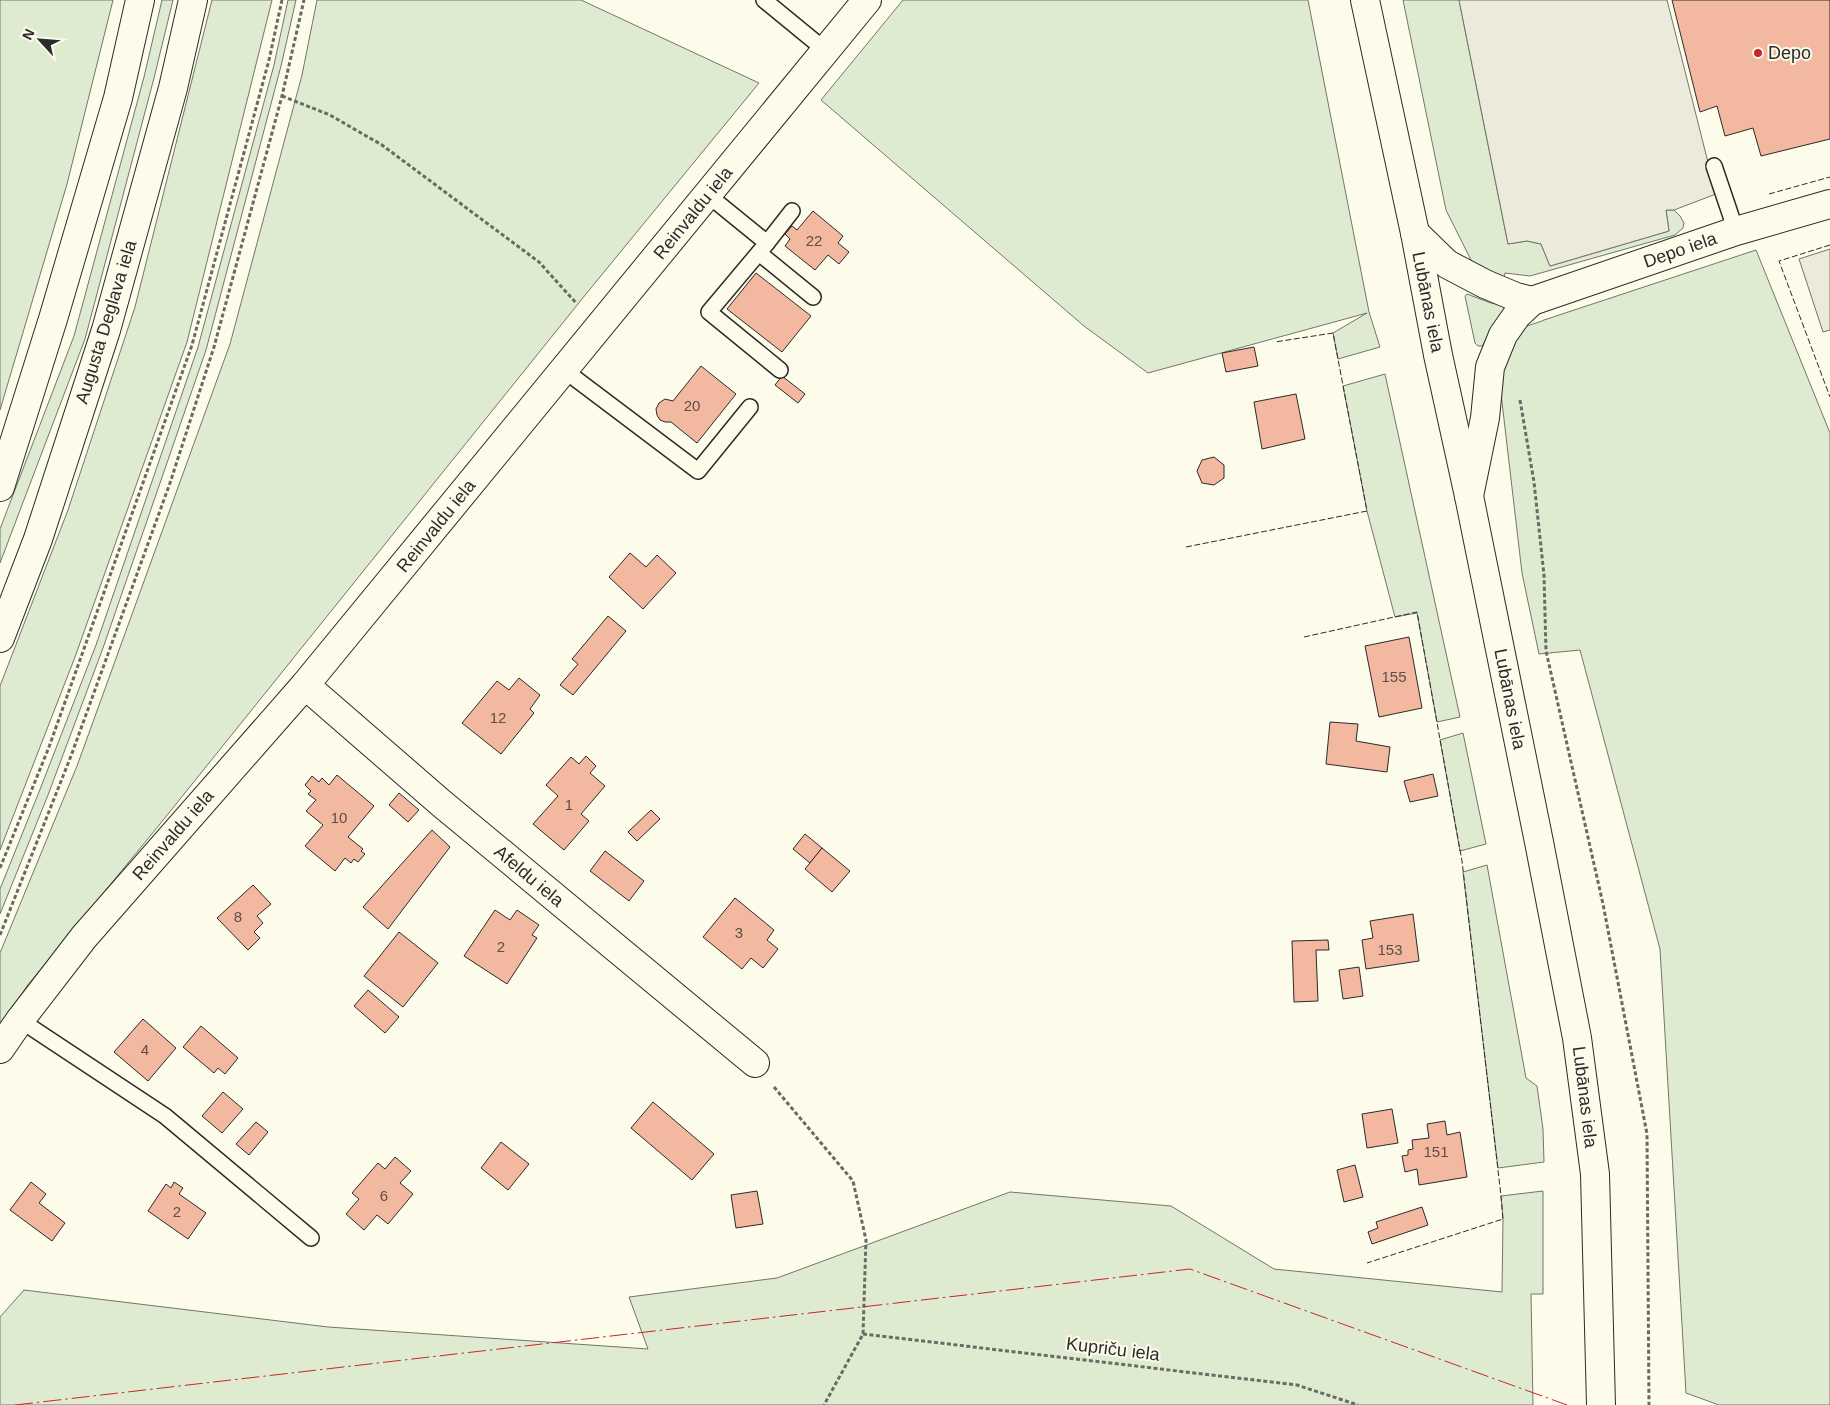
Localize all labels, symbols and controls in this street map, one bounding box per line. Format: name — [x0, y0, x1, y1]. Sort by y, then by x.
north arrow — [15, 15, 65, 65]
text: N — [19, 26, 38, 42]
place label: Depo — [1768, 43, 1811, 63]
marker: Depo — [1752, 47, 1764, 59]
street label: Reinvaldu iela — [650, 162, 737, 263]
street label: Depo iela — [1641, 228, 1720, 272]
house number: 22 — [806, 232, 822, 249]
street label: Augusta Deglava iela — [72, 237, 141, 406]
street label: Lubānas iela — [1408, 250, 1448, 355]
house number: 20 — [684, 397, 700, 414]
street label: Reinvaldu iela — [393, 475, 480, 576]
street label: Lubānas iela — [1490, 647, 1530, 752]
house number: 155 — [1381, 668, 1407, 685]
house number: 12 — [490, 709, 506, 726]
street label: Reinvaldu iela — [128, 785, 218, 884]
house number: 1 — [565, 796, 573, 813]
house number: 10 — [331, 809, 347, 826]
street label: Afeldu iela — [490, 841, 568, 911]
house number: 8 — [234, 908, 242, 925]
house number: 3 — [735, 924, 743, 941]
house number: 2 — [497, 938, 505, 955]
house number: 153 — [1377, 941, 1403, 958]
house number: 4 — [141, 1041, 149, 1058]
street label: Lubānas iela — [1569, 1045, 1601, 1150]
house number: 151 — [1423, 1143, 1449, 1160]
house number: 6 — [380, 1187, 388, 1204]
house number: 2 — [173, 1203, 181, 1220]
street label: Kupriču iela — [1065, 1333, 1162, 1365]

